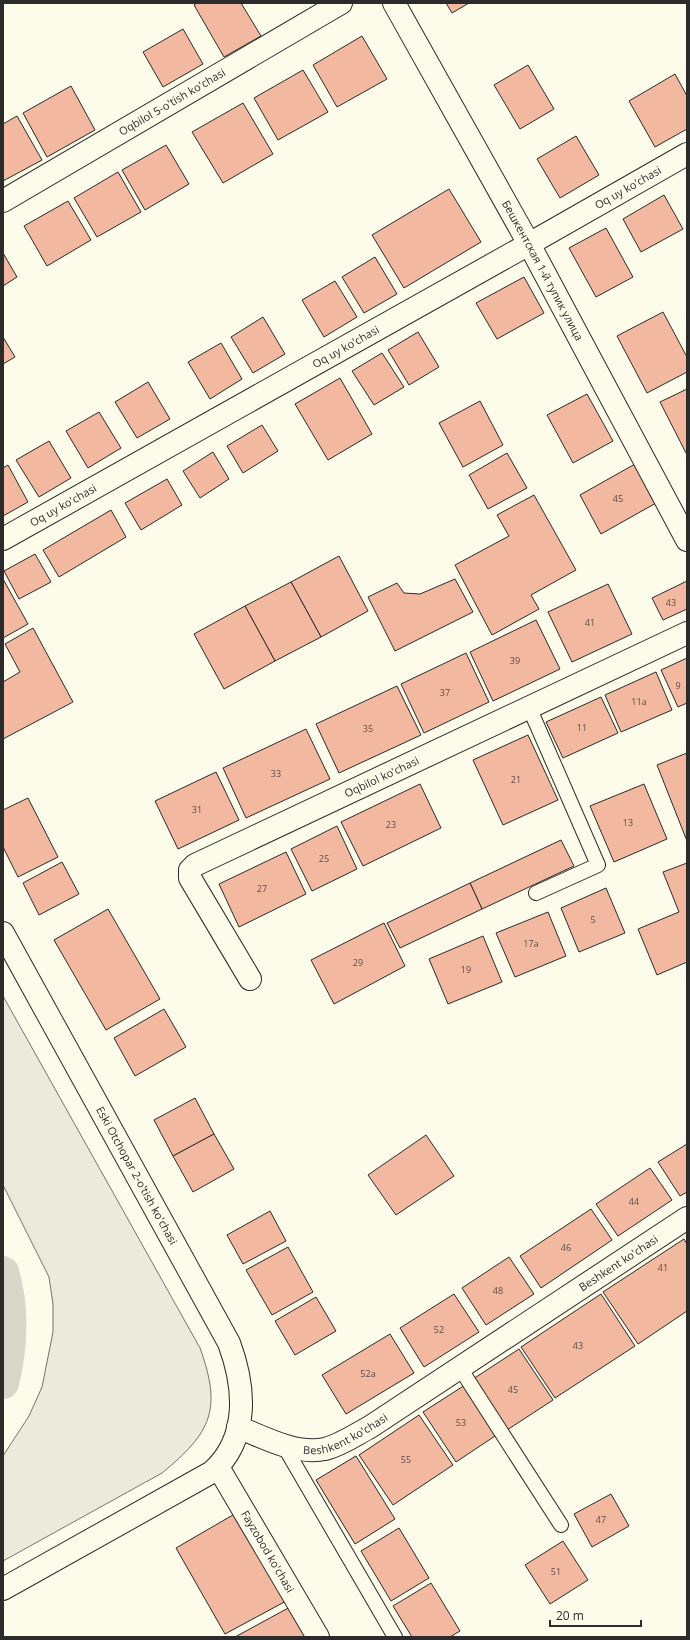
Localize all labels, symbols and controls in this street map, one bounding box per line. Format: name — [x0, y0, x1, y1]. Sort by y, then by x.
street label: Oqbilol 5-o'tish ko'chasi — [116, 64, 228, 139]
street label: Oq uy ko'chasi — [592, 162, 664, 212]
street label: Бешкентская 1-й тупик улица — [499, 197, 587, 343]
street label: Oq uy ko'chasi — [309, 322, 382, 371]
street label: Oq uy ko'chasi — [27, 480, 99, 530]
house number: 45 — [613, 492, 623, 505]
house number: 43 — [666, 596, 676, 609]
house number: 41 — [585, 616, 595, 629]
house number: 39 — [510, 654, 520, 667]
house number: 9 — [675, 679, 681, 692]
house number: 37 — [440, 686, 450, 699]
house number: 11a — [631, 695, 647, 708]
house number: 11 — [577, 721, 587, 734]
house number: 35 — [363, 722, 373, 735]
street label: Oqbilol ko'chasi — [342, 752, 421, 801]
house number: 33 — [271, 767, 281, 780]
house number: 21 — [511, 773, 521, 786]
house number: 31 — [192, 803, 202, 816]
house number: 13 — [623, 816, 633, 829]
house number: 23 — [386, 818, 396, 831]
house number: 25 — [319, 852, 329, 865]
house number: 27 — [257, 882, 267, 895]
house number: 5 — [590, 913, 596, 926]
house number: 17a — [523, 937, 539, 950]
house number: 29 — [353, 956, 363, 969]
house number: 19 — [461, 963, 471, 976]
street label: Eski Otchopar 2-o'tish ko'chasi — [93, 1104, 181, 1247]
house number: 44 — [629, 1195, 639, 1208]
street label: Beshkent ko'chasi — [576, 1231, 661, 1294]
house number: 46 — [561, 1241, 571, 1254]
house number: 41 — [658, 1261, 668, 1274]
house number: 48 — [493, 1284, 503, 1297]
house number: 52 — [434, 1323, 444, 1336]
house number: 43 — [573, 1339, 583, 1352]
house number: 52a — [360, 1367, 376, 1380]
house number: 45 — [508, 1383, 518, 1396]
street label: Beshkent ko'chasi — [303, 1410, 390, 1457]
house number: 53 — [456, 1416, 466, 1429]
house number: 55 — [401, 1453, 411, 1466]
street label: Fayzobod ko'chasi — [238, 1507, 298, 1595]
house number: 47 — [596, 1513, 606, 1526]
house number: 51 — [551, 1565, 561, 1578]
scale bar — [550, 1602, 641, 1628]
text: 20 m — [556, 1607, 584, 1624]

